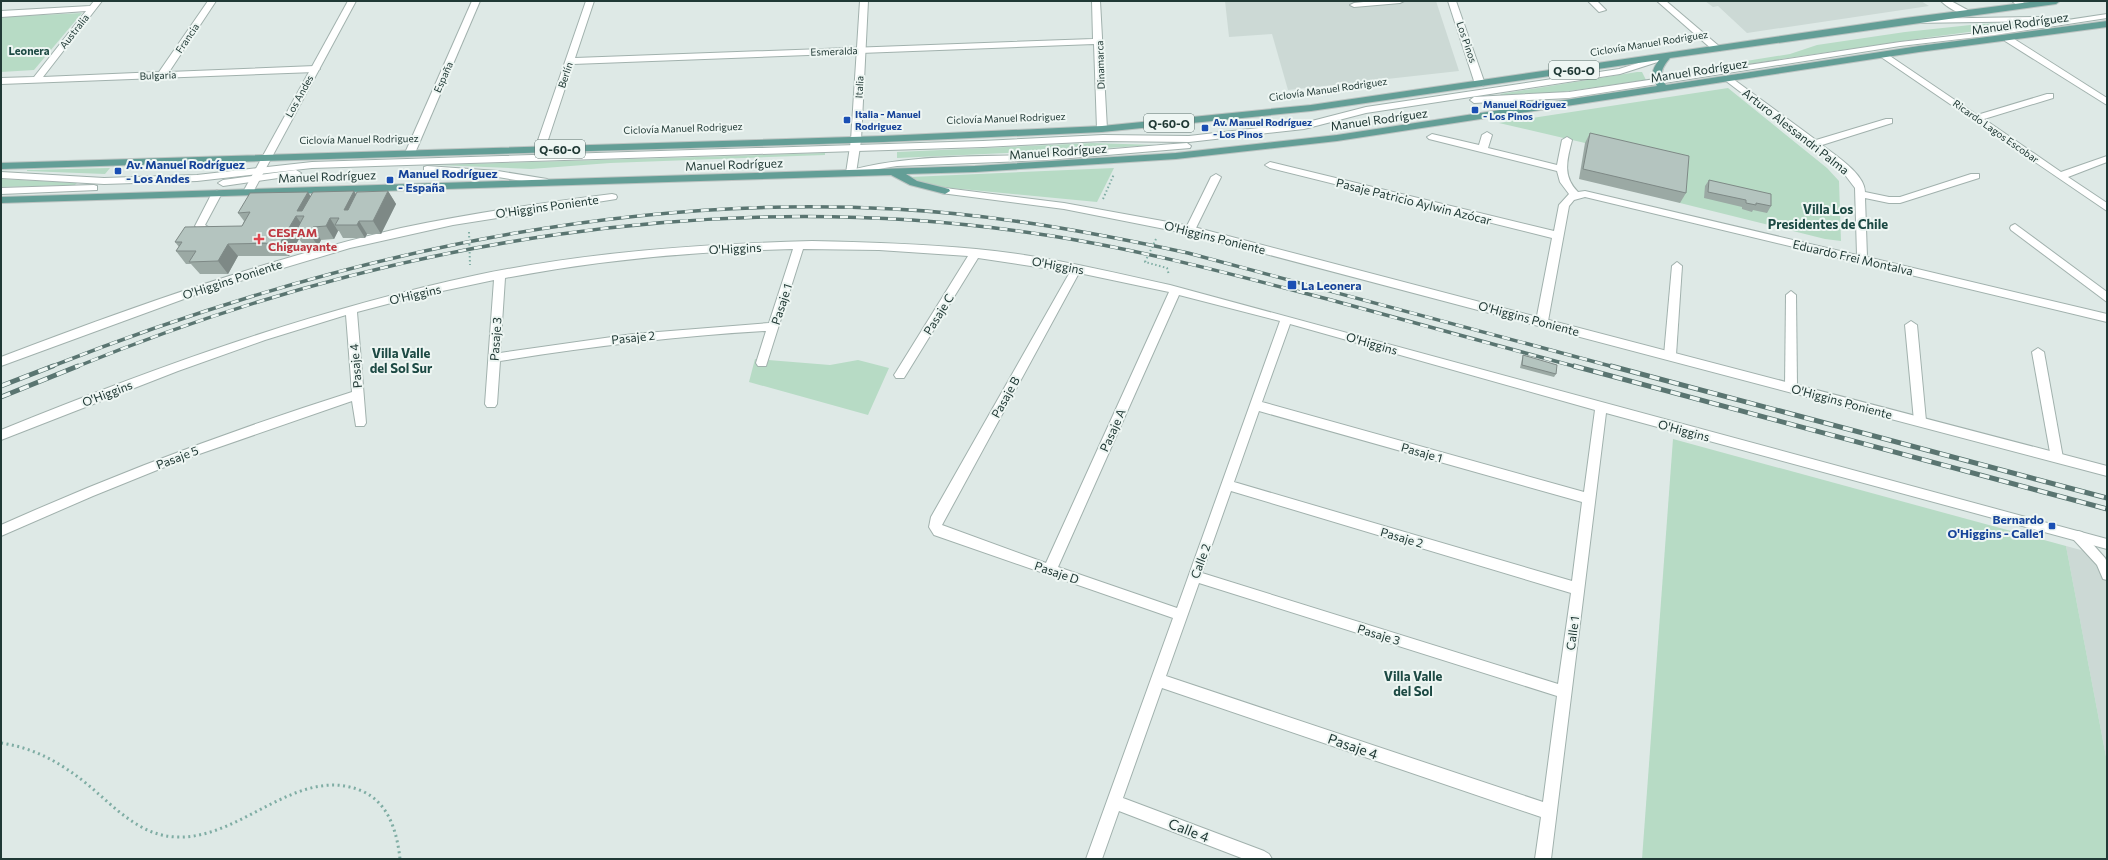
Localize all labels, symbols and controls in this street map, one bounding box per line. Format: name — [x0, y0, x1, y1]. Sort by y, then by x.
street label: Manuel Rodríguez — [1970, 9, 2070, 37]
street label: Australia — [57, 11, 91, 51]
street label: Los Pinos — [1454, 20, 1480, 65]
street label: Francia — [173, 21, 201, 55]
street label: Ciclovía Manuel Rodriguez — [1589, 28, 1709, 58]
street label: Dinamarca — [1093, 40, 1107, 90]
district label: Leonera — [8, 44, 50, 57]
street label: Esmeralda — [810, 44, 858, 58]
street label: Manuel Rodríguez — [1649, 55, 1749, 85]
street label: España — [431, 60, 455, 94]
street label: Berlín — [555, 61, 575, 89]
road number: Q-60-O — [1549, 61, 1599, 79]
street label: Bulgaria — [139, 68, 177, 82]
street label: Los Andes — [283, 72, 316, 119]
street label: Italia — [852, 75, 866, 99]
street label: Ciclovía Manuel Rodriguez — [1268, 75, 1388, 103]
street label: Arturo Alessandri Palma — [1740, 85, 1852, 177]
street label: Ricardo Lagos Escobar — [1951, 97, 2041, 165]
place label: Manuel Rodriguez - Los Pinos — [1483, 98, 1566, 122]
street label: Manuel Rodríguez — [1329, 105, 1429, 133]
marker: Manuel Rodriguez - Los Pinos — [1470, 105, 1480, 115]
place label: Italia - Manuel Rodriguez — [855, 108, 921, 132]
street label: Ciclovía Manuel Rodriguez — [946, 110, 1066, 126]
road number: Q-60-O — [1144, 114, 1194, 132]
marker: Italia - Manuel Rodriguez — [842, 115, 852, 125]
place label: Av. Manuel Rodríguez - Los Pinos — [1213, 116, 1312, 140]
street label: Ciclovía Manuel Rodriguez — [623, 120, 743, 136]
marker: Av. Manuel Rodríguez - Los Pinos — [1200, 123, 1210, 133]
street label: Ciclovía Manuel Rodriguez — [299, 132, 419, 146]
road number: Q-60-O — [535, 140, 585, 158]
street label: Manuel Rodríguez — [1009, 141, 1107, 161]
street label: Manuel Rodríguez — [685, 155, 783, 173]
place label: Av. Manuel Rodríguez - Los Andes — [126, 157, 245, 185]
marker: Av. Manuel Rodríguez - Los Andes — [113, 166, 123, 176]
place label: Manuel Rodríguez - España — [398, 166, 498, 194]
street label: Manuel Rodríguez — [278, 167, 376, 185]
marker: Manuel Rodríguez - España — [385, 175, 395, 185]
street label: Pasaje Patricio Aylwin Azócar — [1335, 175, 1493, 227]
street label: O'Higgins Poniente — [495, 192, 599, 220]
district label: Villa Los Presidentes de Chile — [1768, 201, 1888, 232]
street label: O'Higgins Poniente — [1163, 218, 1267, 256]
place label: CESFAM Chiguayante — [268, 225, 337, 253]
marker: CESFAM Chiguayante — [253, 233, 265, 245]
street label: Eduardo Frei Montalva — [1791, 236, 1915, 278]
street label: O'Higgins — [708, 240, 762, 256]
street label: O'Higgins — [1031, 254, 1085, 276]
street label: O'Higgins Poniente — [180, 256, 284, 302]
place label: La Leonera — [1301, 278, 1361, 292]
marker: La Leonera — [1286, 279, 1298, 291]
street label: O'Higgins — [388, 281, 442, 307]
street label: Pasaje 1 — [768, 282, 794, 326]
street label: Pasaje C — [920, 291, 956, 337]
street label: O'Higgins Poniente — [1477, 298, 1581, 338]
street label: Pasaje 3 — [486, 316, 504, 361]
street label: Pasaje 2 — [610, 328, 656, 346]
street label: O'Higgins — [1345, 329, 1399, 357]
street label: Pasaje 4 — [346, 343, 364, 389]
district label: Villa Valle del Sol Sur — [370, 345, 433, 376]
street label: Pasaje B — [988, 374, 1022, 420]
street label: O'Higgins — [80, 377, 134, 409]
street label: O'Higgins Poniente — [1790, 381, 1894, 421]
street label: Pasaje A — [1096, 406, 1128, 454]
street label: O'Higgins — [1657, 416, 1711, 444]
street label: Pasaje 1 — [1400, 439, 1444, 465]
street label: Pasaje 5 — [154, 443, 200, 471]
place label: Bernardo O'Higgins - Calle1 — [1948, 512, 2044, 540]
marker: Bernardo O'Higgins - Calle1 — [2047, 521, 2057, 531]
street label: Pasaje 2 — [1379, 524, 1425, 550]
street label: Calle 2 — [1187, 541, 1213, 580]
street label: Pasaje D — [1033, 558, 1081, 586]
street label: Calle 1 — [1563, 615, 1581, 651]
street label: Pasaje 3 — [1356, 621, 1402, 647]
district label: Villa Valle del Sol — [1384, 668, 1442, 699]
street label: Pasaje 4 — [1326, 730, 1381, 763]
street label: Calle 4 — [1166, 814, 1212, 846]

